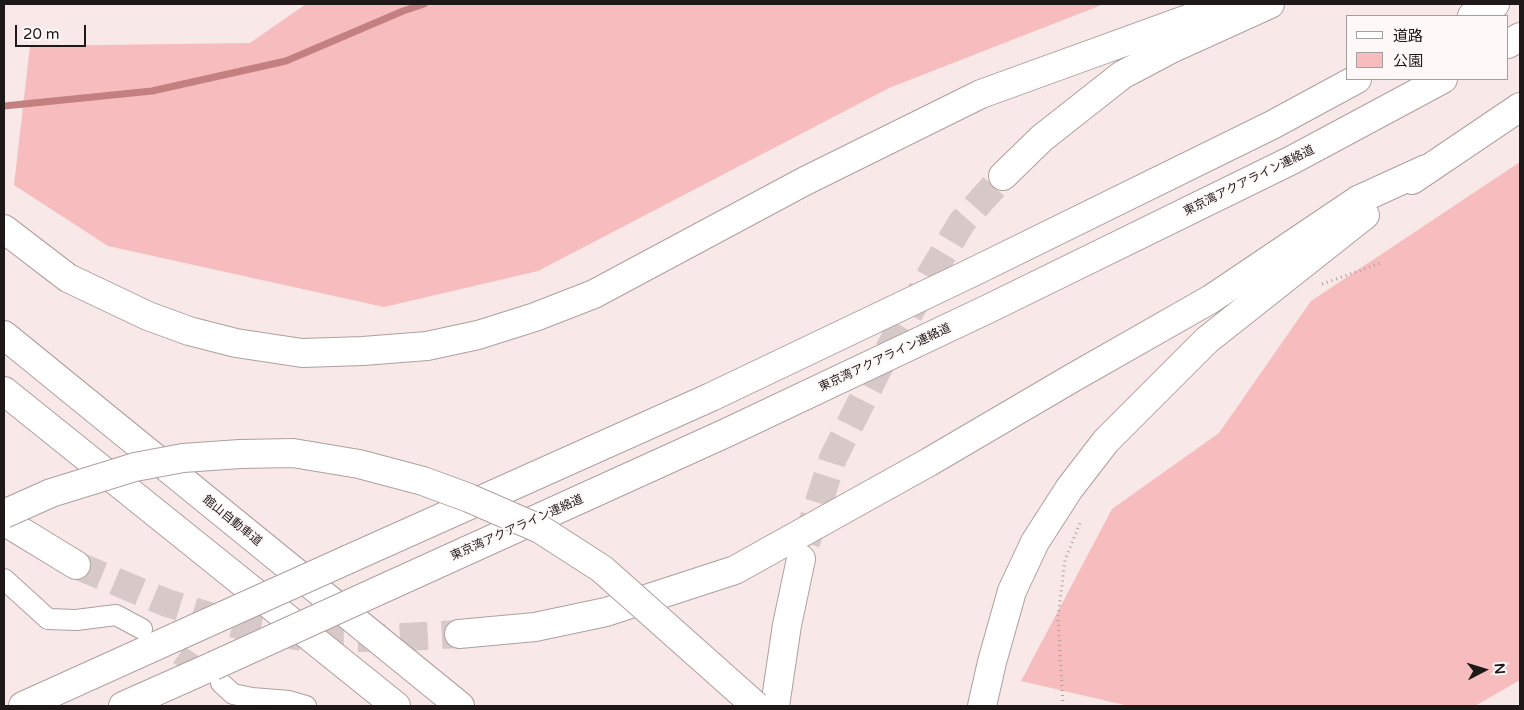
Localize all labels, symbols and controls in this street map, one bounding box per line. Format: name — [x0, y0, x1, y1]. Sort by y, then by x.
scale bar — [18, 15, 89, 47]
legend — [1346, 15, 1509, 80]
text: 20 m — [23, 25, 60, 43]
text: 道路 — [1393, 27, 1423, 45]
text: 公園 — [1393, 52, 1423, 70]
street label: 東京湾アクアライン連絡道 — [1181, 143, 1317, 219]
street label: 東京湾アクアライン連絡道 — [817, 321, 953, 395]
street label: 東京湾アクアライン連絡道 — [448, 492, 586, 564]
street label: 館山自動車道 — [199, 493, 265, 549]
north arrow — [1459, 645, 1509, 695]
text: N — [1490, 662, 1508, 675]

